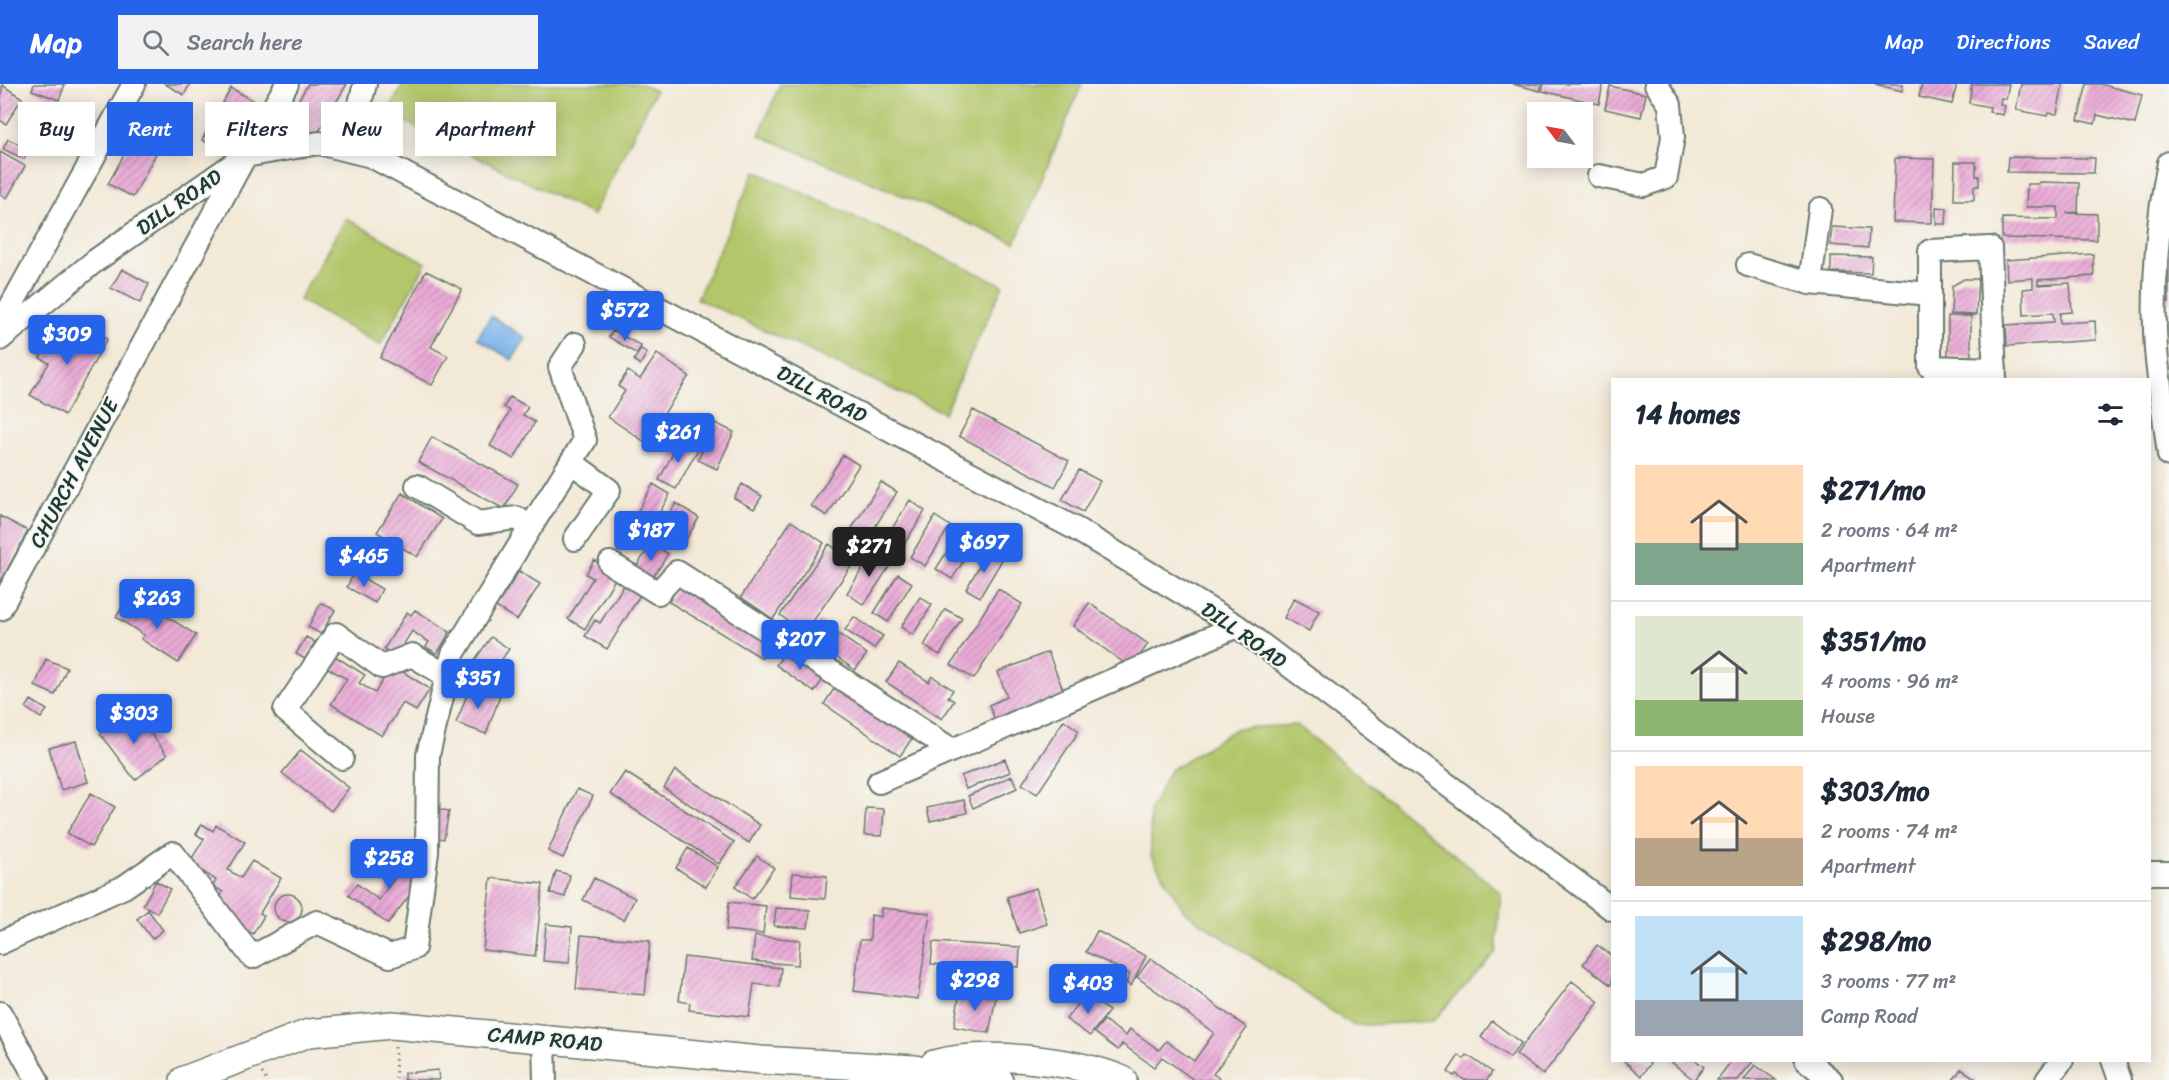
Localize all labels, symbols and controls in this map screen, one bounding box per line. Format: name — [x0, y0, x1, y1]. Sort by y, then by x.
search box — [118, 15, 538, 69]
text: Map — [30, 18, 82, 67]
text: Search here — [187, 23, 303, 62]
text: Map — [1885, 23, 1923, 61]
text: Directions — [1956, 23, 2051, 61]
text: Saved — [2084, 23, 2139, 61]
icon: search — [139, 26, 172, 59]
chip: Buy — [18, 102, 95, 156]
chip: Rent — [107, 102, 193, 156]
chip: Filters — [205, 102, 309, 156]
chip: New — [321, 102, 403, 156]
chip: Apartment — [415, 102, 556, 156]
north arrow — [1527, 102, 1593, 168]
map controls — [1527, 102, 1593, 168]
street label: DILL ROAD — [128, 158, 231, 246]
pin: $572 — [589, 291, 661, 342]
text: $572 — [601, 293, 649, 328]
pin: $309 — [31, 315, 103, 366]
text: $309 — [42, 317, 92, 352]
street label: DILL ROAD — [770, 354, 875, 434]
street label: CHURCH AVENUE — [18, 390, 130, 555]
text: 14 homes — [1635, 391, 1740, 437]
icon: filters — [2094, 398, 2127, 431]
pin: $261 — [642, 413, 714, 464]
text: $261 — [656, 415, 700, 450]
text: $271/mo — [1821, 467, 1926, 513]
icon: home — [1683, 489, 1755, 561]
pin: $187 — [615, 511, 687, 562]
text: $187 — [628, 513, 674, 548]
text: 2 rooms · 64 m² — [1821, 513, 1958, 548]
pin: $697 — [948, 523, 1020, 574]
text: $697 — [960, 525, 1008, 560]
pin: $271 — [833, 527, 905, 578]
text: $271 — [847, 529, 892, 564]
pin: $465 — [328, 537, 400, 588]
text: $465 — [339, 539, 389, 574]
text: Apartment — [1821, 548, 1915, 583]
pin: $263 — [121, 579, 193, 630]
text: $263 — [133, 581, 181, 616]
street label: DILL ROAD — [1193, 591, 1296, 679]
text: $351/mo — [1821, 618, 1926, 664]
pin: $207 — [764, 620, 836, 671]
text: $207 — [775, 622, 825, 657]
icon: home — [1683, 640, 1755, 712]
pin: $351 — [442, 659, 514, 710]
text: $351 — [455, 661, 501, 696]
text: 4 rooms · 96 m² — [1821, 664, 1959, 699]
pin: $303 — [98, 694, 170, 745]
text: $303 — [110, 696, 158, 731]
text: House — [1821, 699, 1875, 734]
text: $303/mo — [1821, 768, 1930, 814]
icon: home — [1683, 790, 1755, 862]
text: 2 rooms · 74 m² — [1821, 814, 1958, 849]
pin: $258 — [353, 839, 425, 890]
text: $258 — [364, 841, 414, 876]
text: Apartment — [1821, 849, 1915, 884]
text: $298/mo — [1821, 918, 1931, 964]
icon: home — [1683, 940, 1755, 1012]
pin: $298 — [939, 961, 1011, 1012]
text: $298 — [950, 963, 1000, 998]
pin: $403 — [1052, 964, 1124, 1015]
text: 3 rooms · 77 m² — [1821, 964, 1956, 999]
text: $403 — [1063, 966, 1113, 1001]
text: Camp Road — [1821, 999, 1918, 1034]
street label: CAMP ROAD — [486, 1015, 604, 1063]

